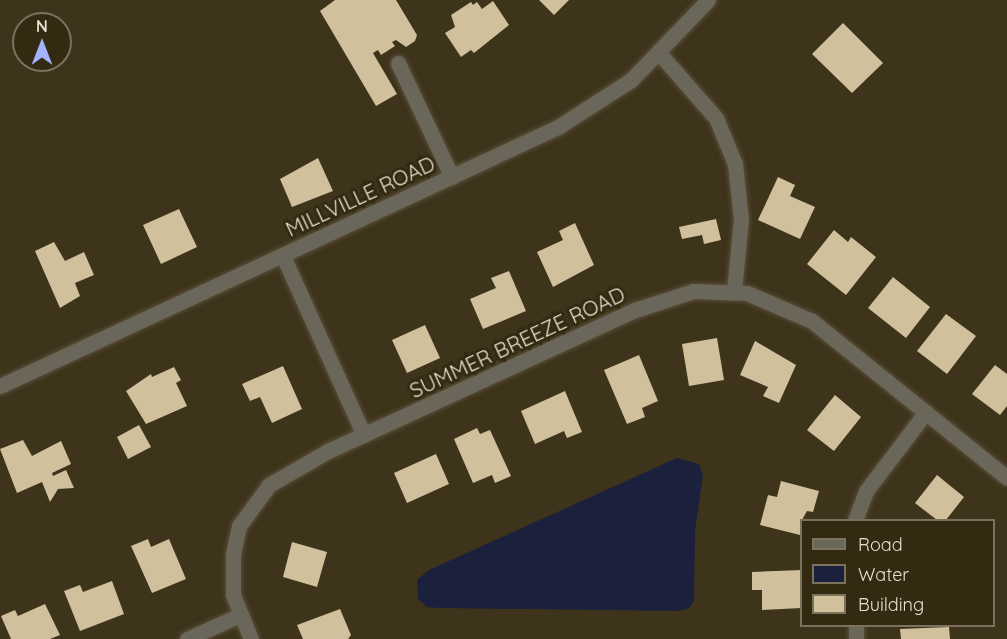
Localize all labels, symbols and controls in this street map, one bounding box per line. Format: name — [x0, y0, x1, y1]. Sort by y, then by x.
north arrow — [12, 12, 72, 72]
text: N — [36, 16, 48, 36]
street label: MILLVILLE ROAD — [281, 150, 439, 242]
street label: SUMMER BREEZE ROAD — [405, 281, 629, 403]
legend — [800, 519, 995, 627]
text: Road — [858, 533, 903, 556]
text: Water — [858, 563, 909, 586]
text: Building — [858, 593, 924, 616]

